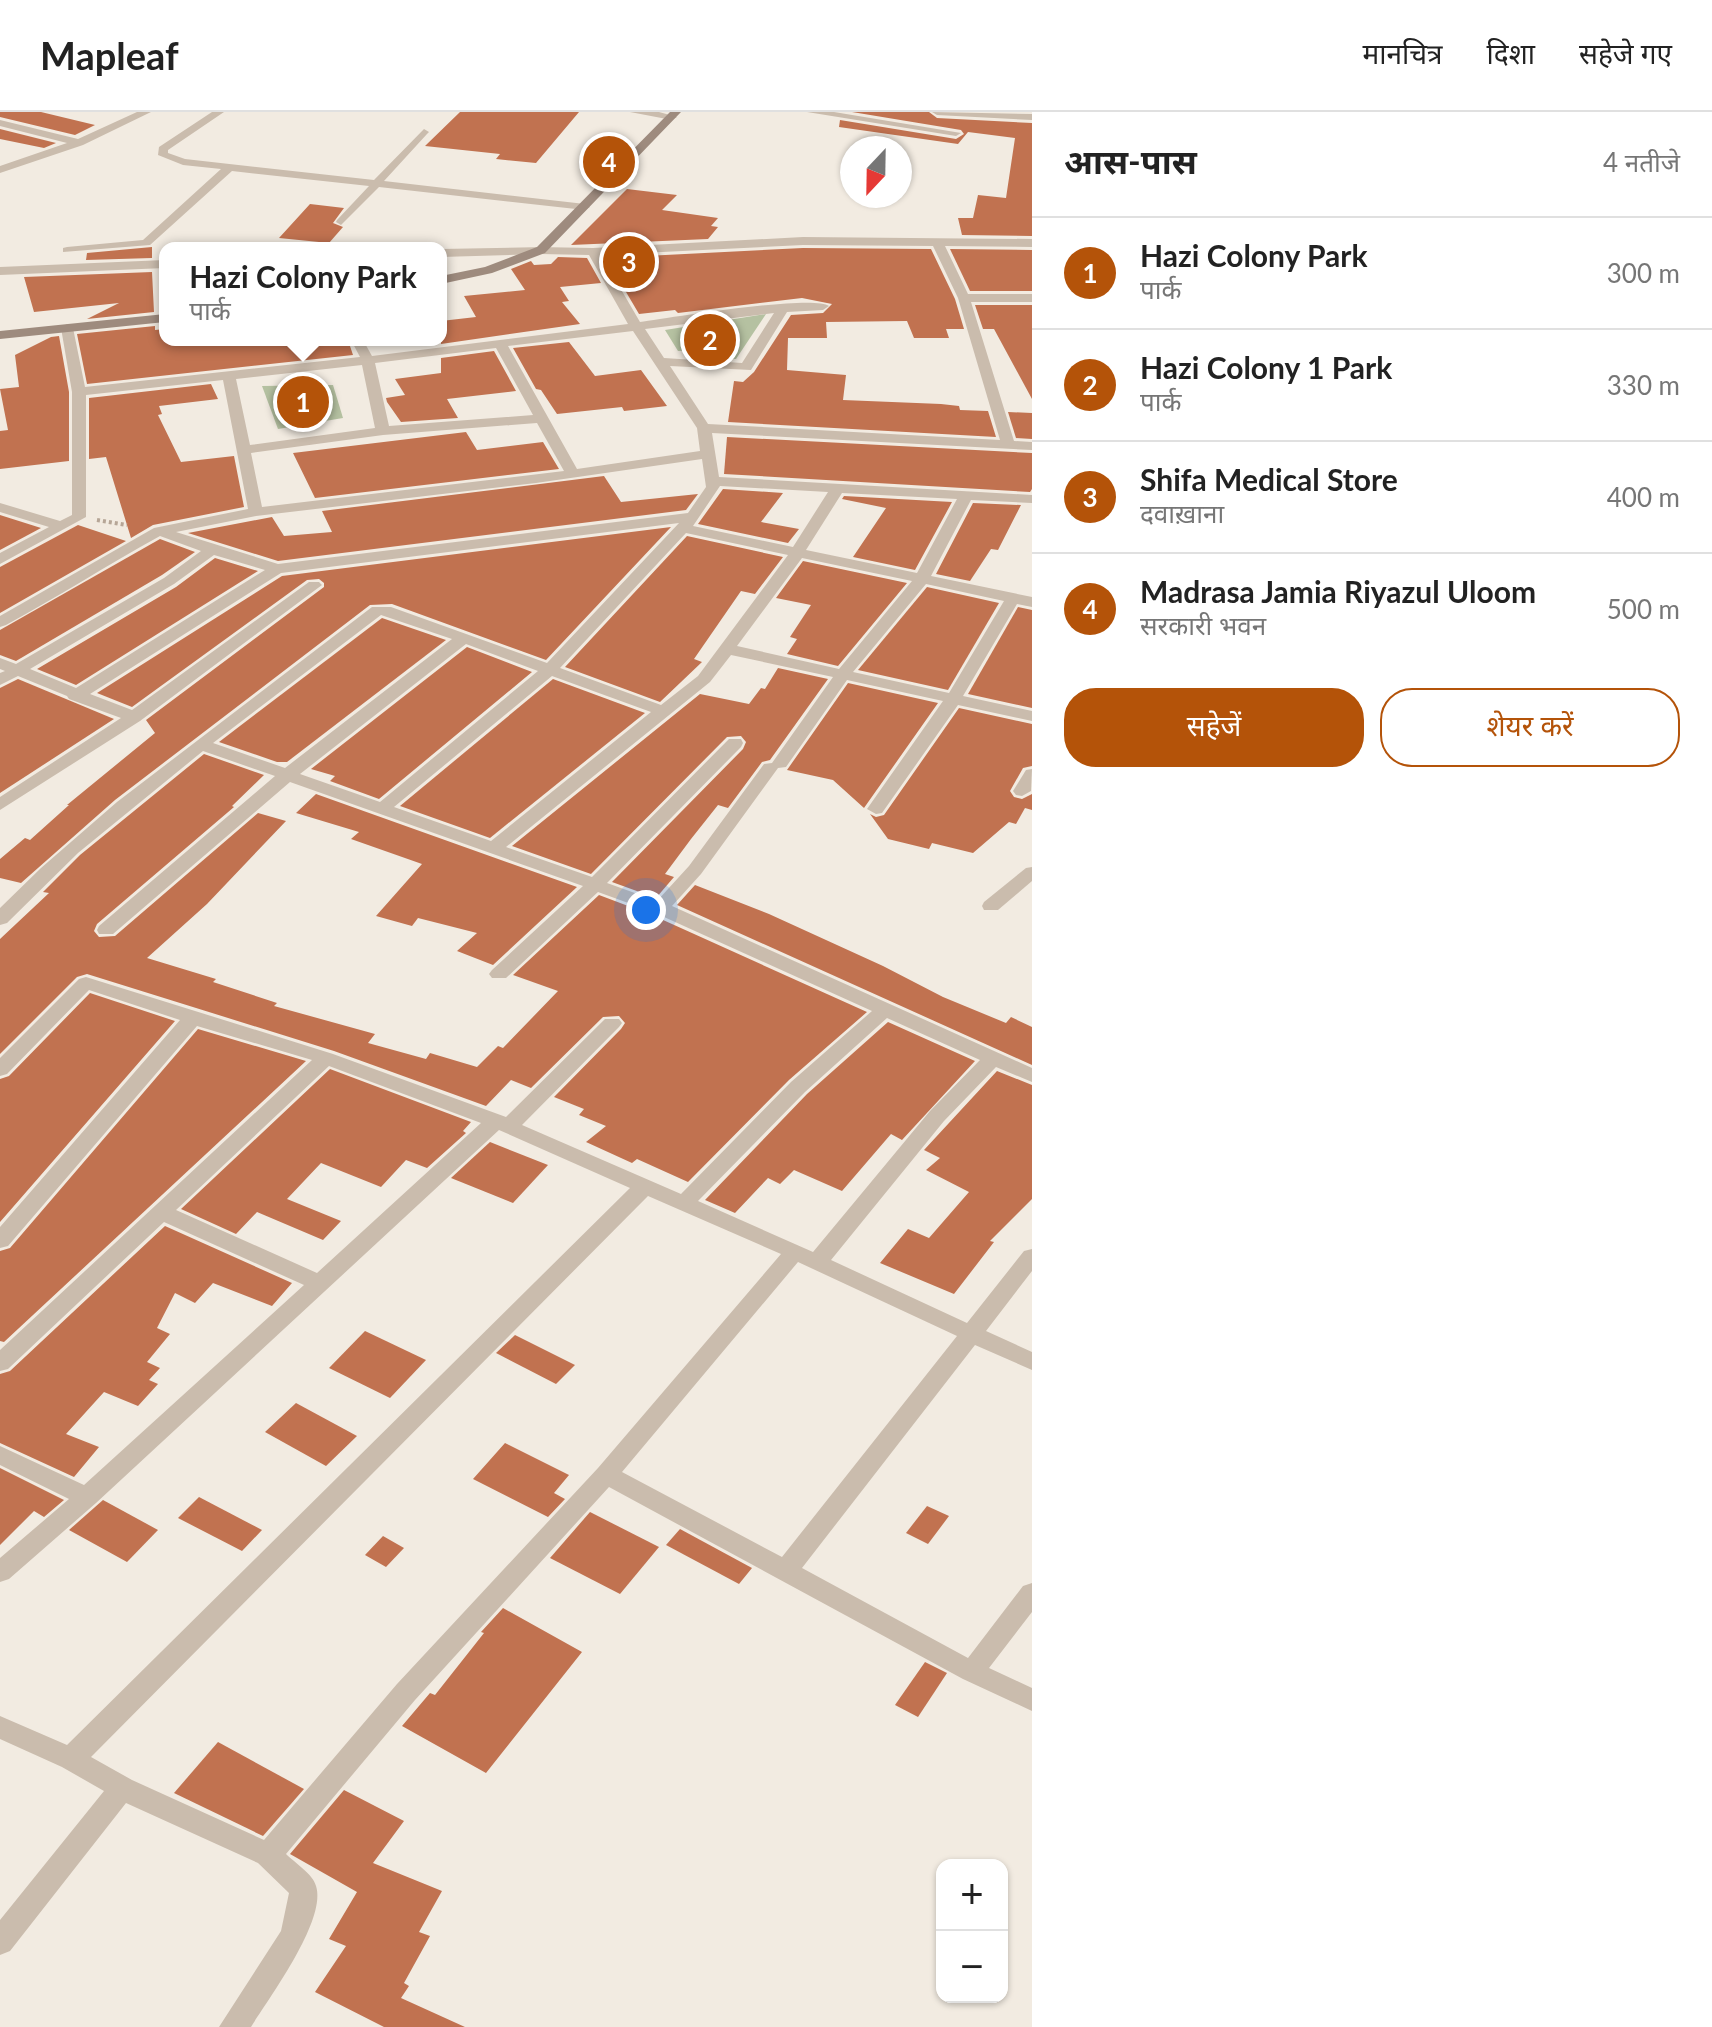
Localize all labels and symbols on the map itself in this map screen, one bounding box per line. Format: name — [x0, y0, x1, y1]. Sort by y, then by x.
pin: 4 — [583, 132, 635, 192]
north arrow — [840, 136, 912, 208]
pin: 3 — [603, 232, 655, 292]
pin: 2 — [684, 310, 736, 370]
pin: 1 — [277, 372, 329, 432]
your location — [626, 890, 666, 930]

